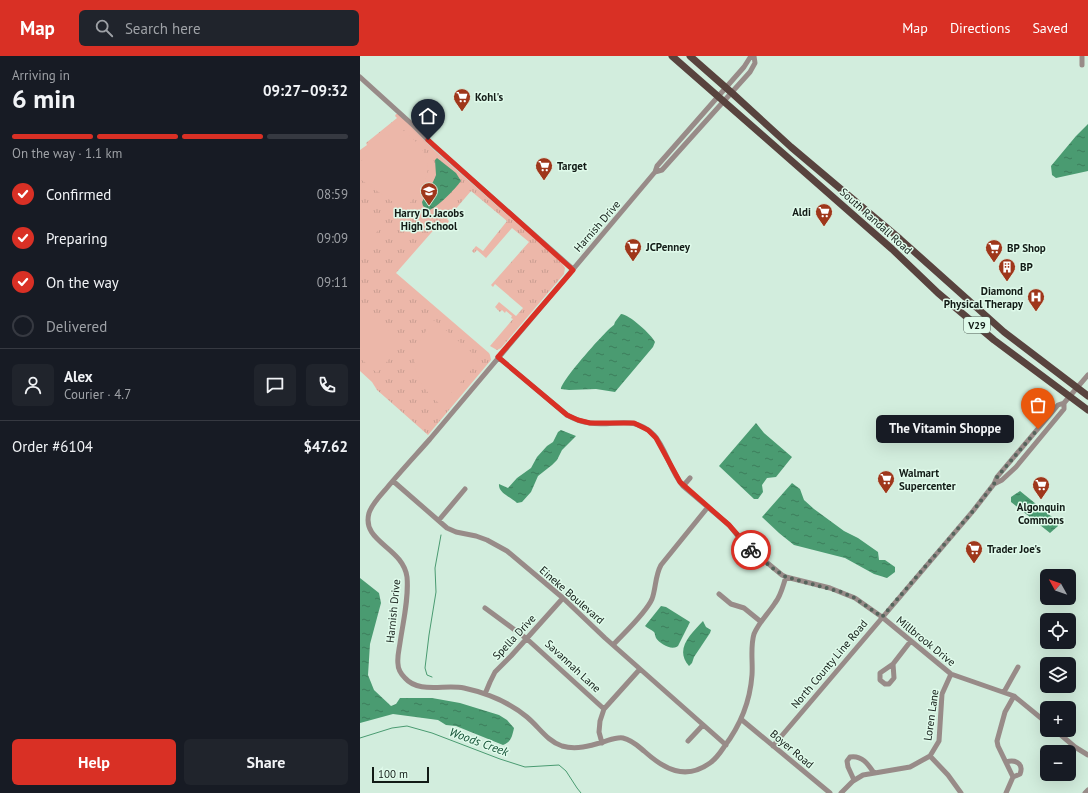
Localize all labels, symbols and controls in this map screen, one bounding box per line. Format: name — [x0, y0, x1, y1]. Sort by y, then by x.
search box — [79, 10, 359, 46]
text: Map — [20, 16, 55, 40]
icon: search — [93, 17, 115, 39]
text: Search here — [125, 19, 201, 38]
text: Map — [902, 19, 928, 37]
text: Directions — [950, 19, 1010, 37]
text: Saved — [1032, 19, 1068, 37]
text: Arriving in — [12, 67, 70, 84]
text: 09:27–09:32 — [263, 81, 348, 100]
text: 6 min — [12, 82, 75, 115]
supermarket icon: Kohl's — [452, 87, 472, 112]
place label: Kohl's — [475, 90, 503, 104]
pin — [411, 99, 445, 140]
icon: home — [417, 105, 439, 127]
text: On the way · 1.1 km — [12, 145, 122, 162]
supermarket icon: Target — [534, 156, 554, 181]
place label: Target — [557, 159, 587, 173]
school or university icon: Harry D. Jacobs High School — [419, 181, 439, 206]
icon: check — [12, 183, 34, 205]
text: Confirmed — [46, 185, 111, 204]
street label: South Randall Road — [837, 185, 915, 257]
text: 08:59 — [317, 186, 348, 203]
street label: Harnish Drive — [571, 197, 623, 255]
supermarket icon: Aldi — [814, 202, 834, 227]
place label: Aldi — [792, 205, 811, 219]
place label: Harry D. Jacobs High School — [394, 206, 464, 233]
icon: check — [12, 227, 34, 249]
text: Preparing — [46, 229, 108, 248]
text: 09:09 — [317, 230, 348, 247]
supermarket icon: JCPenney — [623, 237, 643, 262]
supermarket icon: BP Shop — [984, 238, 1004, 263]
place label: JCPenney — [645, 240, 691, 254]
place label: BP Shop — [1007, 241, 1046, 255]
building icon: BP — [997, 257, 1017, 282]
place label: BP — [1020, 260, 1034, 274]
icon: check — [12, 271, 34, 293]
text: On the way — [46, 273, 119, 292]
text: 09:11 — [317, 274, 348, 291]
place label: Diamond Physical Therapy — [944, 284, 1024, 311]
hospital icon: Diamond Physical Therapy — [1026, 287, 1046, 312]
text: Delivered — [46, 317, 107, 336]
road number: V29 — [964, 317, 990, 333]
button: person — [12, 364, 54, 406]
button: chat — [254, 364, 296, 406]
button: phone — [306, 364, 348, 406]
text: Alex — [64, 367, 93, 386]
text: Courier · 4.7 — [64, 386, 131, 403]
pin — [1021, 388, 1055, 429]
icon: bag — [1027, 394, 1049, 416]
callout: The Vitamin Shoppe — [876, 415, 1014, 443]
text: The Vitamin Shoppe — [889, 420, 1001, 437]
text: Order #6104 — [12, 437, 93, 456]
text: $47.62 — [304, 437, 348, 456]
place label: Walmart Supercenter — [899, 466, 956, 493]
supermarket icon: Walmart Supercenter — [876, 469, 896, 494]
supermarket icon: Algonquin Commons — [1031, 475, 1051, 500]
place label: Algonquin Commons — [1017, 500, 1065, 527]
courier — [731, 530, 771, 570]
icon: bike — [740, 539, 762, 561]
supermarket icon: Trader Joe's — [964, 539, 984, 564]
place label: Trader Joe's — [987, 542, 1041, 556]
street label: Eineke Boulevard — [537, 563, 607, 627]
north arrow — [1040, 569, 1076, 605]
map controls — [1040, 569, 1076, 781]
street label: Harnish Drive — [383, 578, 403, 643]
street label: Spella Drive — [489, 611, 539, 663]
street label: Millbrook Drive — [894, 613, 959, 669]
button: locate — [1040, 613, 1076, 649]
street label: North County Line Road — [788, 617, 870, 711]
street label: Savannah Lane — [542, 637, 604, 696]
button: layers — [1040, 657, 1076, 693]
street label: Loren Lane — [920, 688, 942, 742]
button: + — [1040, 701, 1076, 737]
water label: Woods Creek — [448, 724, 511, 759]
street label: Boyer Road — [767, 727, 817, 771]
button: Help — [12, 739, 176, 785]
button: Share — [184, 739, 348, 785]
button: − — [1040, 745, 1076, 781]
scale bar — [372, 765, 429, 784]
text: 100 m — [378, 767, 408, 781]

